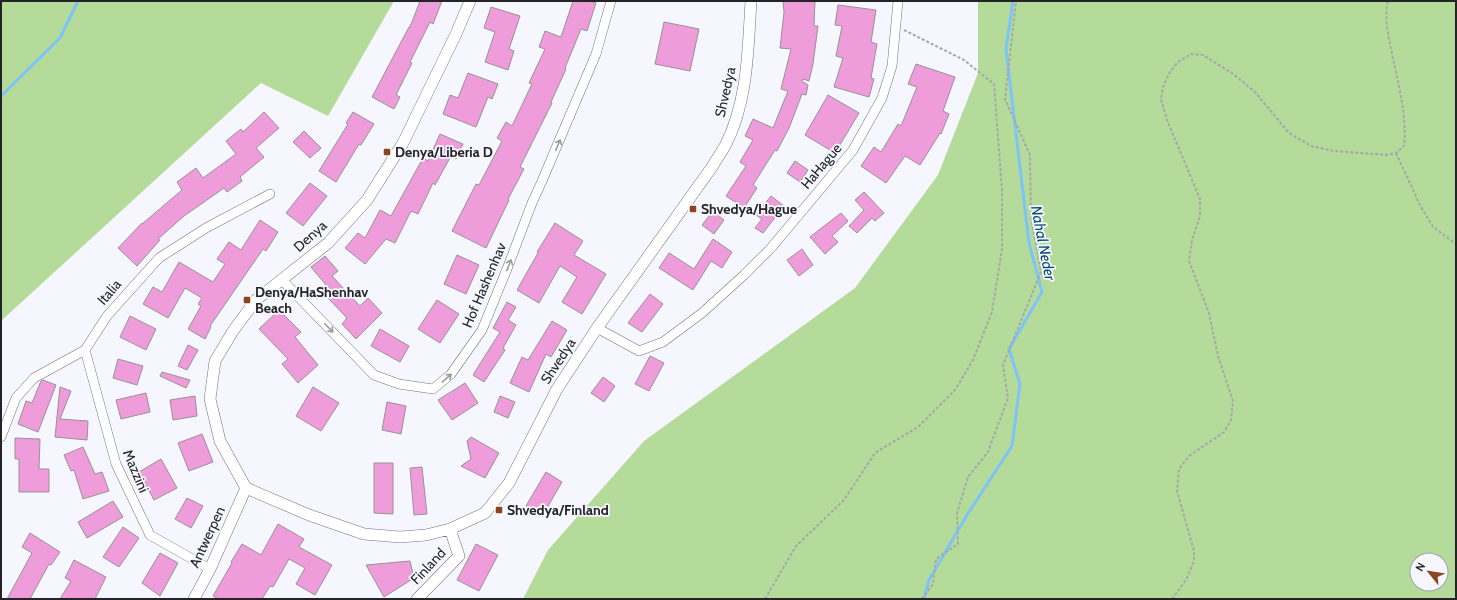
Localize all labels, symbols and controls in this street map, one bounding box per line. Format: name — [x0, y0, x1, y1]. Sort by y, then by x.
street label: Shvedya — [711, 65, 740, 119]
one-way arrow — [555, 139, 562, 151]
street label: HaHague — [797, 139, 845, 193]
place label: Denya/Liberia D — [395, 143, 493, 161]
marker: Denya/Liberia D — [382, 147, 392, 157]
place label: Shvedya/Hague — [701, 200, 797, 218]
marker: Shvedya/Hague — [688, 204, 698, 214]
water label: Nahal Neder — [1027, 204, 1059, 283]
street label: Denya — [290, 216, 331, 256]
street label: Hof Hashenhav — [458, 240, 510, 330]
one-way arrow — [505, 259, 513, 271]
street label: Italia — [93, 275, 125, 308]
place label: Denya/HaShenhav Beach — [255, 283, 368, 317]
marker: Denya/HaShenhav Beach — [242, 295, 252, 305]
one-way arrow — [324, 323, 333, 333]
street label: Shvedya — [537, 335, 580, 387]
one-way arrow — [441, 373, 452, 382]
street label: Mazzini — [119, 447, 153, 495]
place label: Shvedya/Finland — [507, 501, 609, 519]
street label: Antwerpen — [185, 503, 229, 570]
marker: Shvedya/Finland — [494, 505, 504, 515]
street label: Finland — [407, 544, 449, 588]
north arrow — [1409, 552, 1449, 592]
text: N — [1412, 560, 1428, 574]

